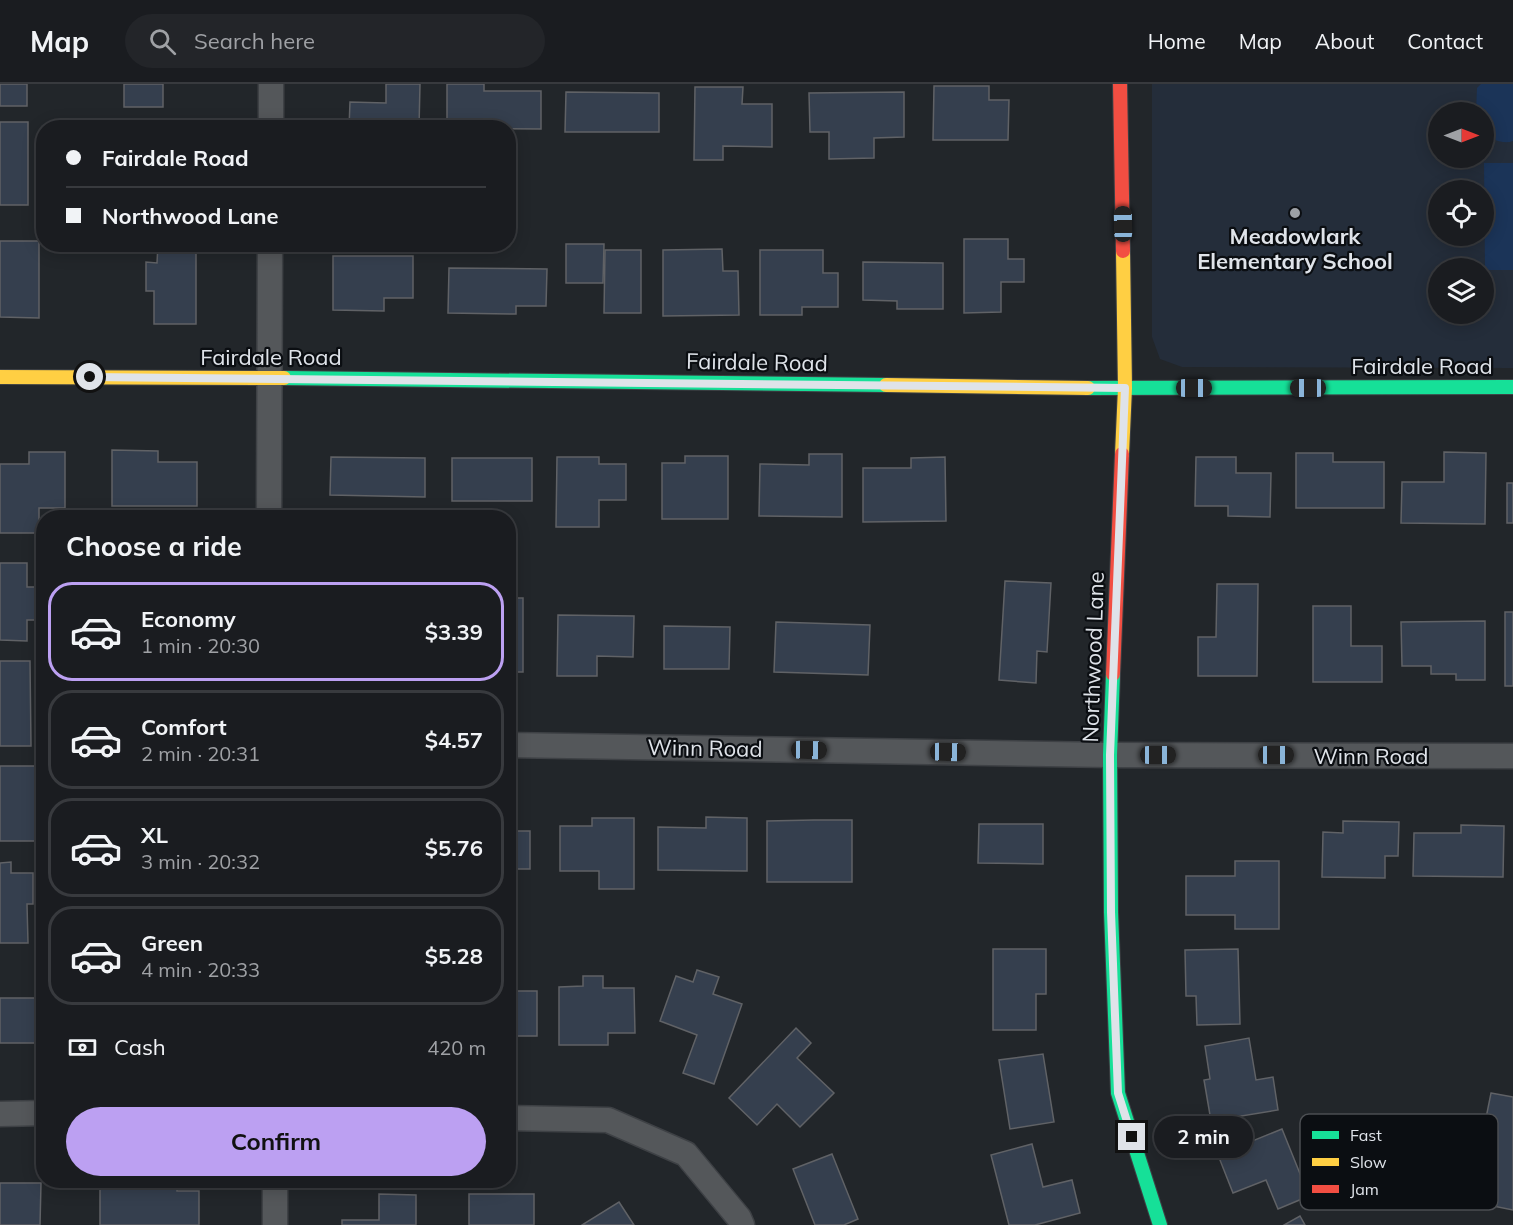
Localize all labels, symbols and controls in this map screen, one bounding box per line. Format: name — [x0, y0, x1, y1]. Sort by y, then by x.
search box — [125, 14, 545, 68]
text: Map — [30, 24, 89, 59]
icon: search — [146, 25, 179, 58]
text: Search here — [194, 27, 315, 55]
text: Home — [1148, 28, 1206, 54]
text: Map — [1239, 28, 1282, 54]
text: About — [1315, 28, 1374, 54]
text: Contact — [1407, 28, 1483, 54]
north arrow — [1428, 102, 1494, 168]
map controls — [1428, 102, 1494, 324]
text: Fairdale Road — [102, 144, 249, 172]
button: locate — [1428, 180, 1494, 246]
text: Northwood Lane — [102, 202, 279, 230]
car — [1114, 206, 1132, 242]
marker: Meadowlark Elementary School — [1288, 206, 1302, 220]
place label: Meadowlark Elementary School — [1197, 222, 1393, 275]
button: layers — [1428, 258, 1494, 324]
street label: Fairdale Road — [200, 343, 342, 371]
street label: Fairdale Road — [686, 347, 828, 377]
street label: Fairdale Road — [1351, 352, 1493, 380]
route start — [76, 363, 103, 390]
car — [1176, 379, 1212, 397]
car — [1290, 379, 1326, 397]
text: Choose a ride — [66, 529, 242, 563]
street label: Northwood Lane — [1076, 571, 1110, 743]
icon: car — [69, 605, 123, 659]
text: Economy — [141, 605, 236, 633]
text: $3.39 — [425, 618, 483, 646]
text: 1 min · 20:30 — [141, 633, 260, 658]
icon: car — [69, 713, 123, 767]
text: Comfort — [141, 713, 227, 741]
text: $4.57 — [425, 726, 483, 754]
street label: Winn Road — [647, 733, 763, 763]
text: 2 min · 20:31 — [141, 741, 260, 766]
car — [791, 741, 827, 759]
street label: Winn Road — [1313, 742, 1429, 770]
car — [930, 743, 966, 761]
car — [1140, 746, 1176, 764]
car — [1258, 746, 1294, 764]
icon: car — [69, 821, 123, 875]
text: XL — [141, 821, 168, 849]
text: $5.76 — [425, 834, 483, 862]
text: 3 min · 20:32 — [141, 849, 260, 874]
icon: car — [69, 929, 123, 983]
text: Green — [141, 929, 203, 957]
text: $5.28 — [425, 942, 483, 970]
text: 4 min · 20:33 — [141, 957, 260, 982]
icon: cash — [66, 1031, 99, 1064]
text: Cash — [114, 1033, 166, 1061]
text: 420 m — [427, 1035, 486, 1060]
button: Confirm — [66, 1107, 486, 1176]
legend — [1300, 1114, 1498, 1210]
callout: 2 min — [1153, 1116, 1252, 1158]
route end — [1118, 1123, 1145, 1150]
text: 2 min — [1177, 1124, 1230, 1149]
text: Fast — [1350, 1125, 1382, 1145]
text: Slow — [1350, 1152, 1387, 1172]
text: Jam — [1350, 1179, 1379, 1199]

